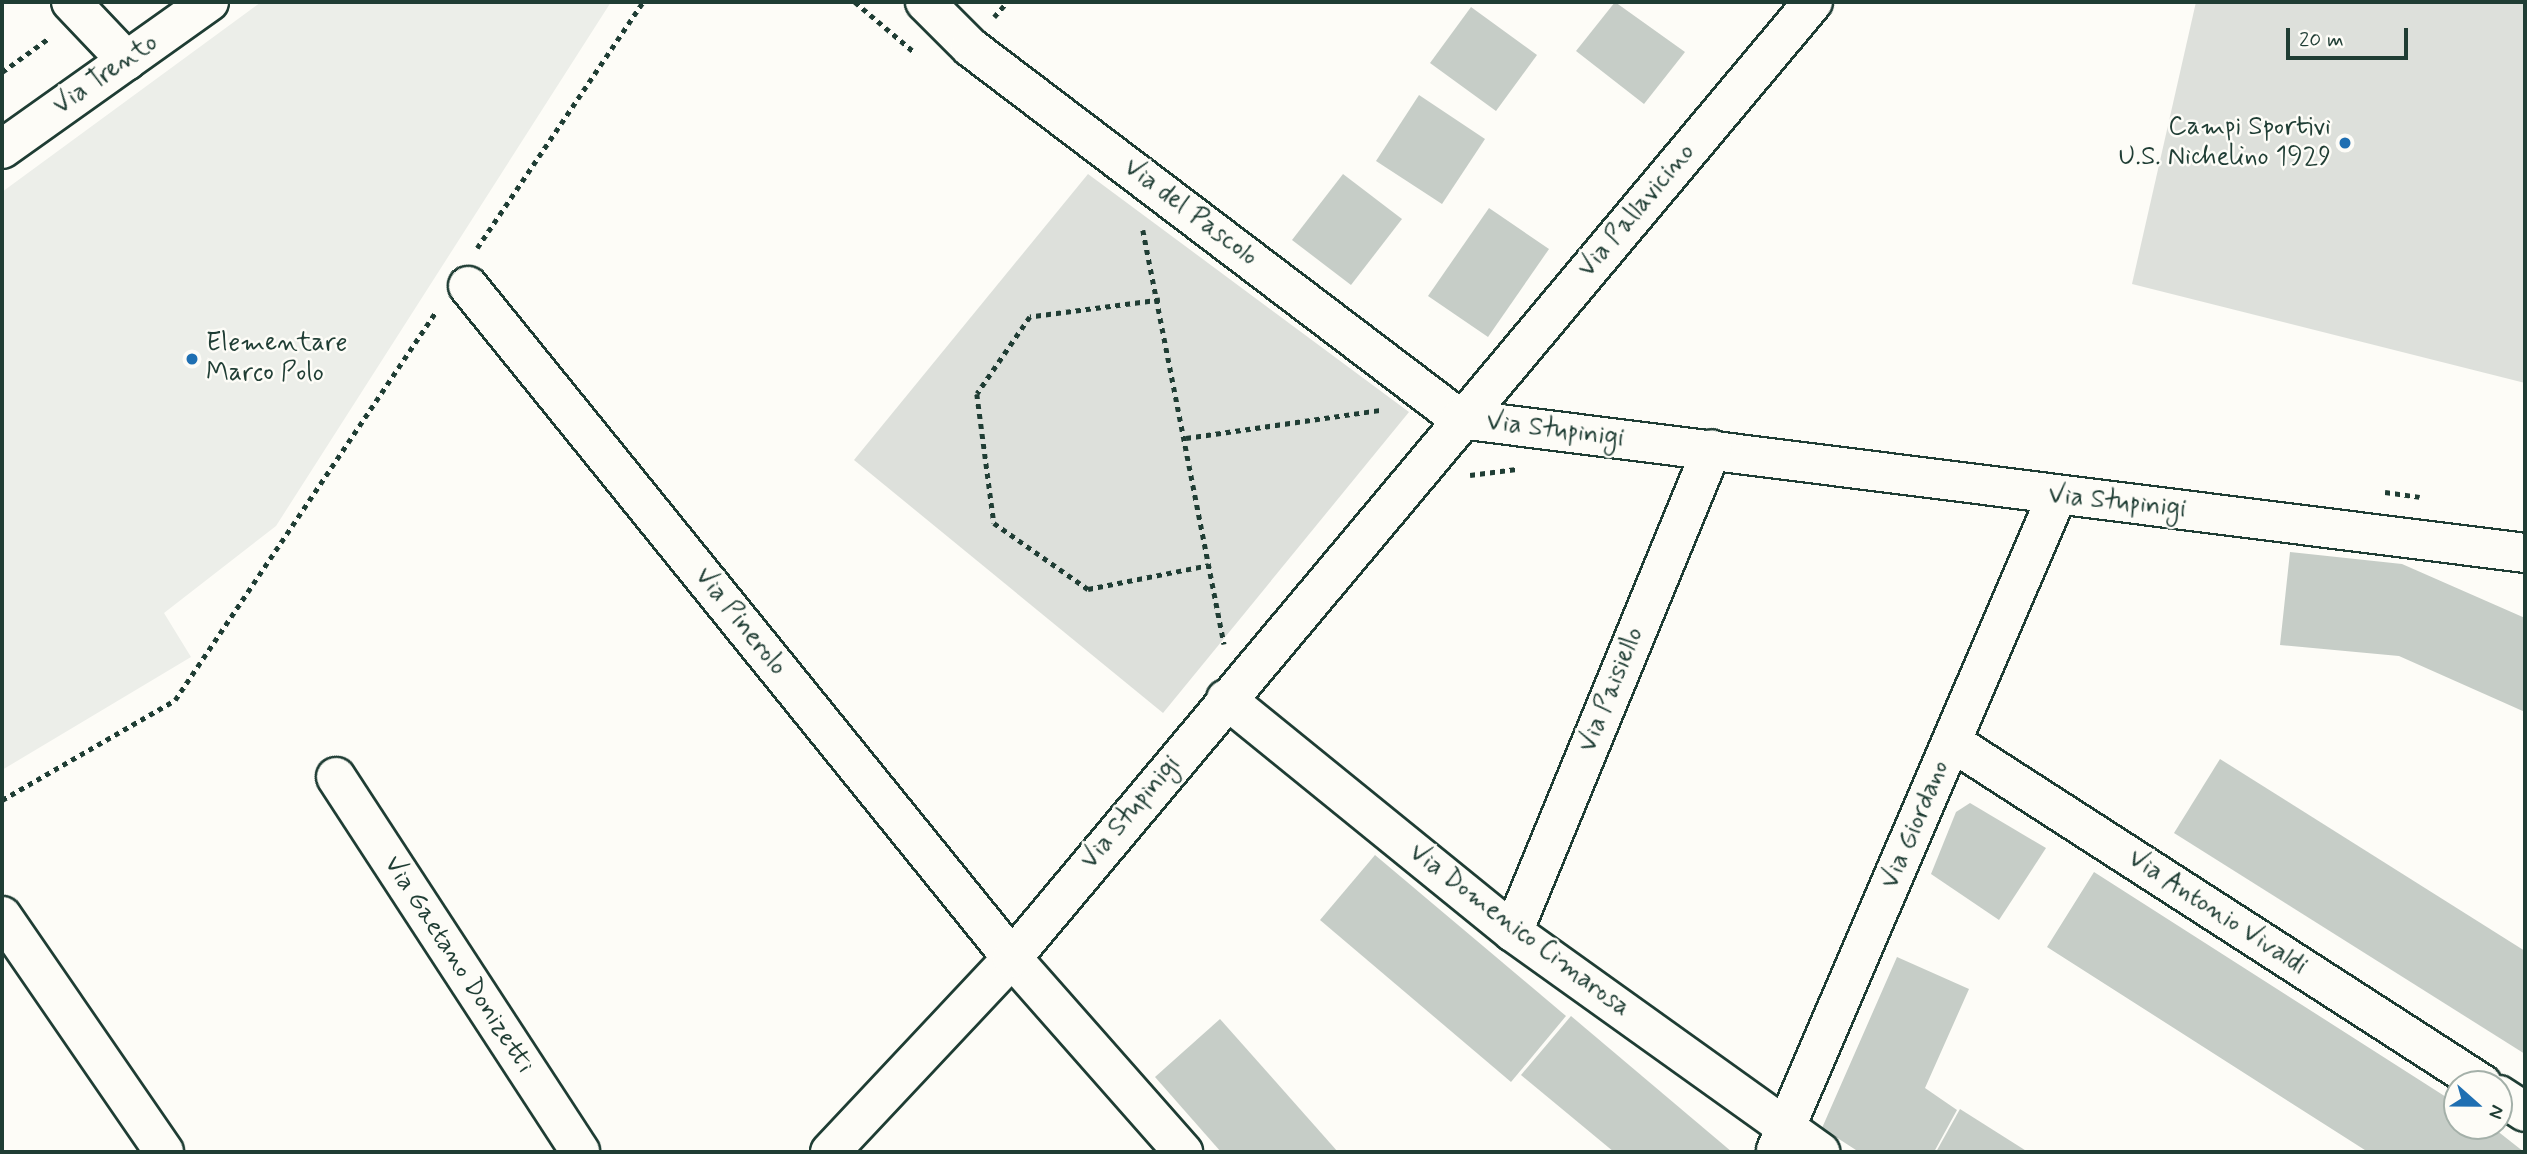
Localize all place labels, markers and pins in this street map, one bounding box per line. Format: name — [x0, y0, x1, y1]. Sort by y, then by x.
place label: Campi Sportivi U.S. Nichelino 1929 — [2119, 112, 2331, 174]
marker: Campi Sportivi U.S. Nichelino 1929 — [2337, 135, 2353, 151]
place label: Elementare Marco Polo — [206, 328, 347, 390]
marker: Elementare Marco Polo — [184, 351, 200, 367]

